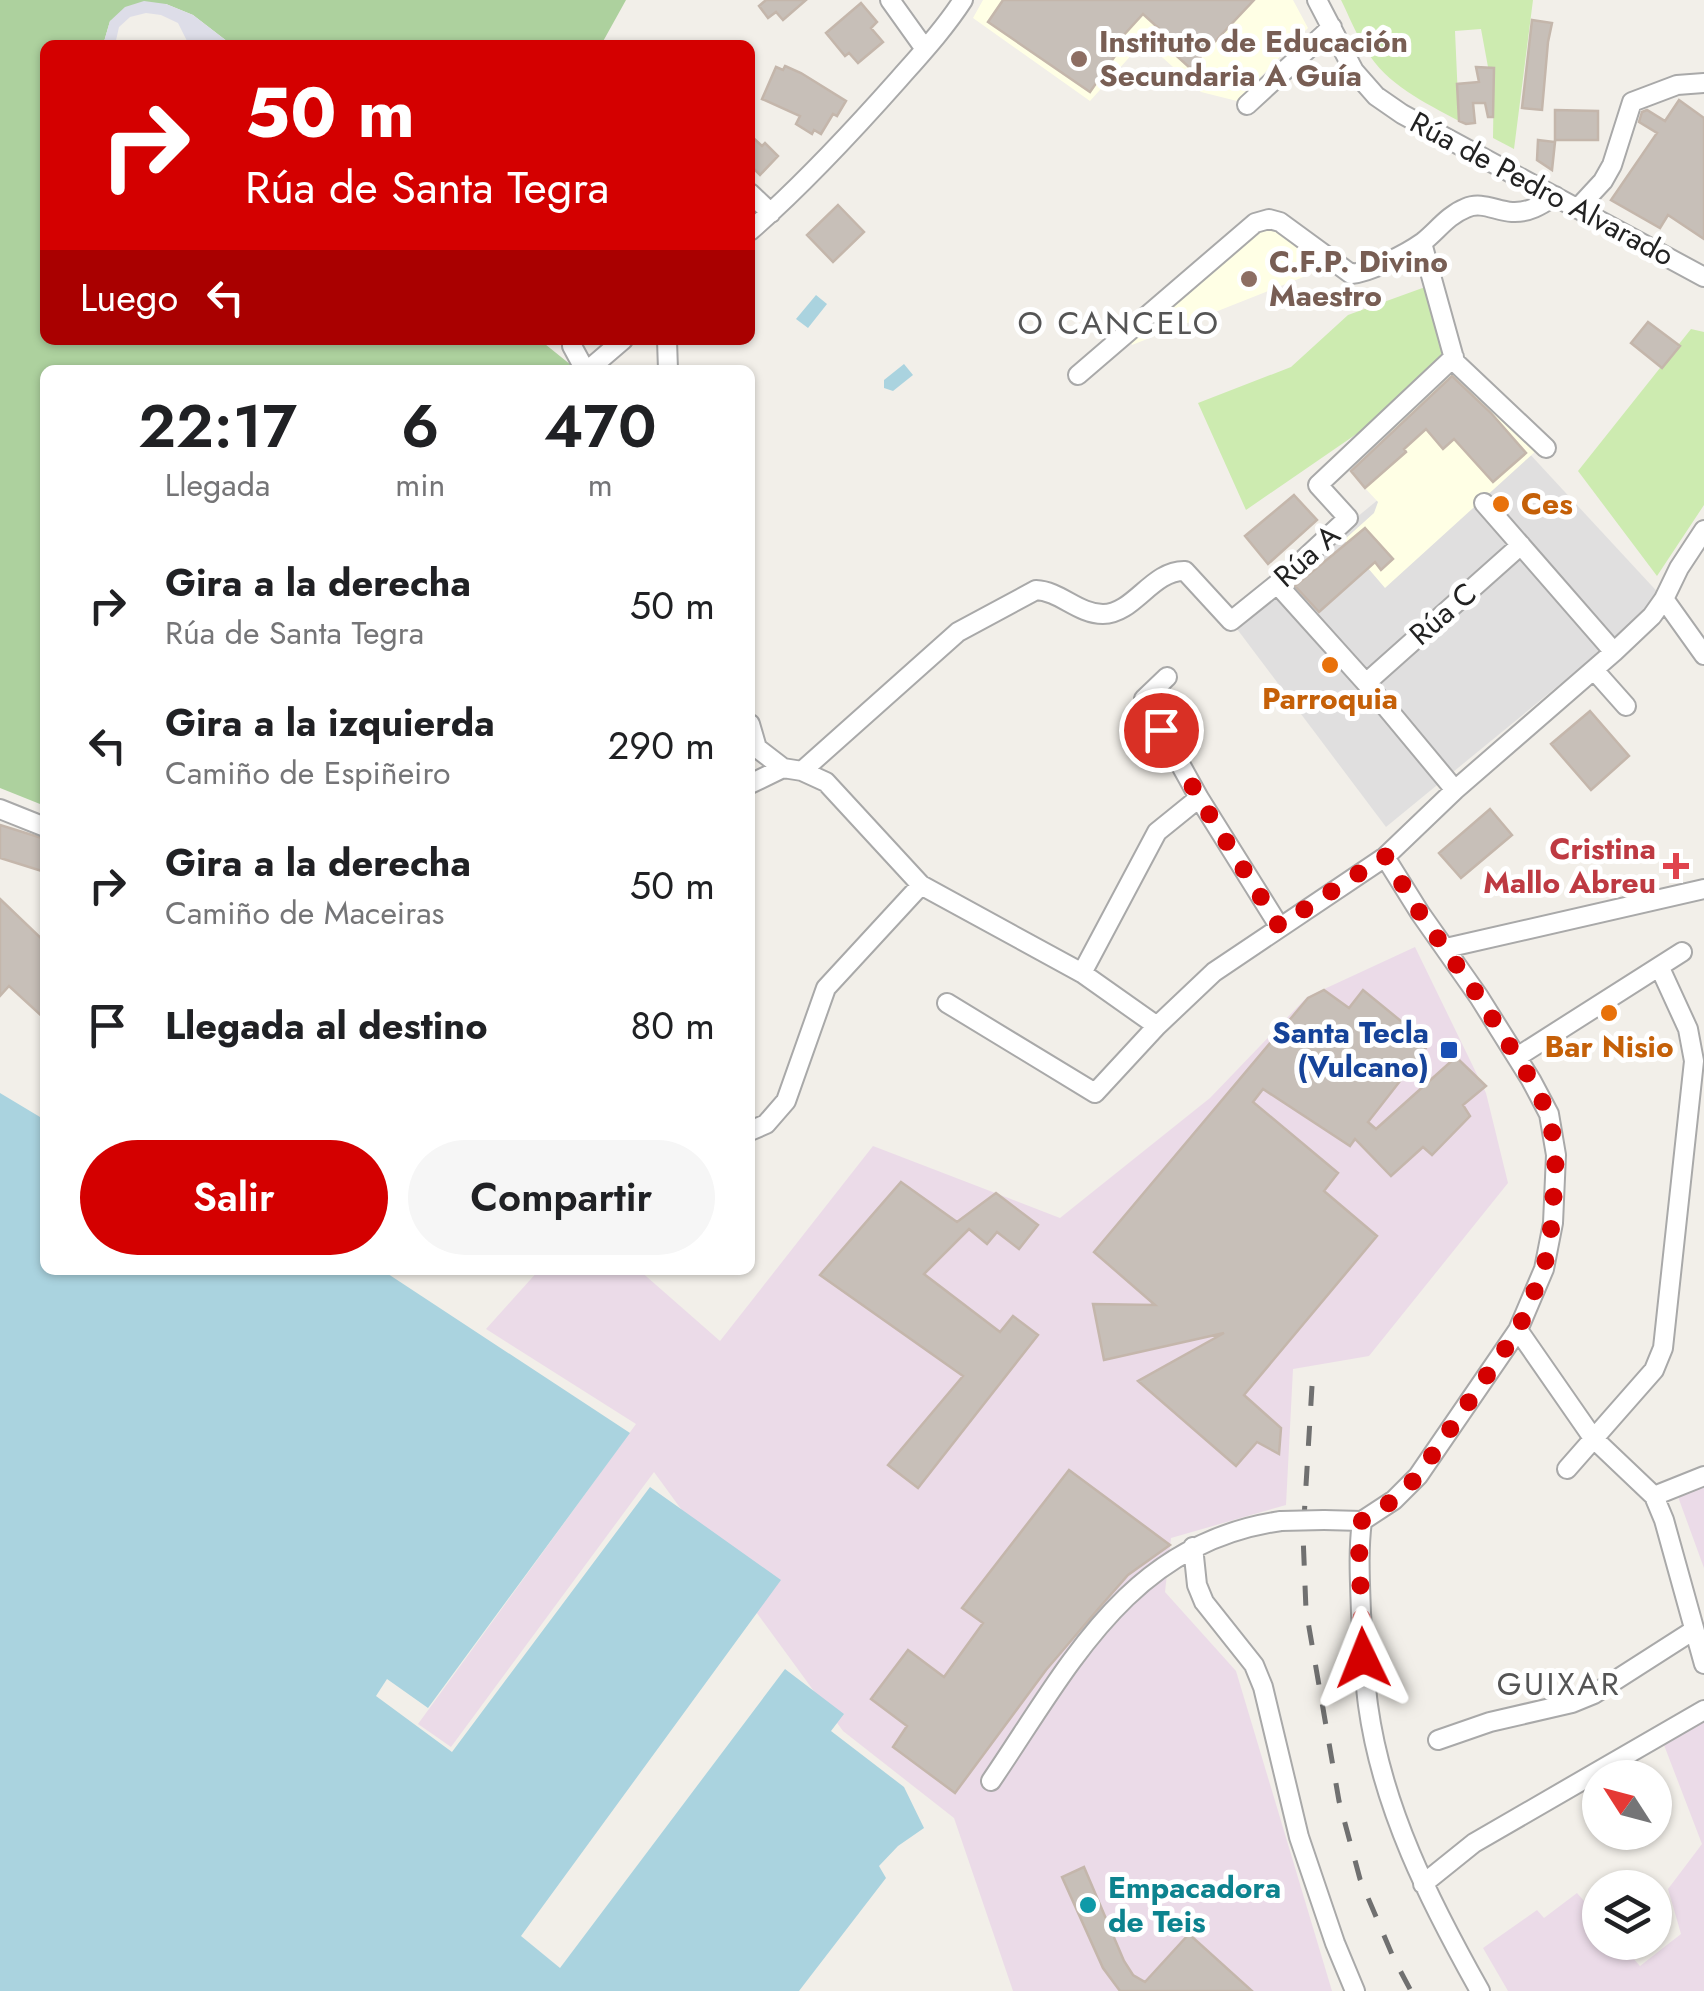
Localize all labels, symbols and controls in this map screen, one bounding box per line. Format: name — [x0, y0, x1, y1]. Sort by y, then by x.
place label: Instituto de Educación Secundaria A Guía — [1099, 20, 1408, 97]
marker: Instituto de Educación Secundaria A Guía — [1068, 48, 1090, 70]
text: 50 m — [245, 62, 415, 163]
icon: right — [80, 80, 210, 210]
street label: Rúa de Pedro Alvarado — [1403, 101, 1682, 276]
text: Rúa de Santa Tegra — [245, 155, 610, 220]
place label: C.F.P. Divino Maestro — [1269, 240, 1448, 317]
marker: C.F.P. Divino Maestro — [1238, 268, 1260, 290]
text: Luego — [80, 270, 178, 325]
icon: left — [198, 270, 253, 325]
district label: O CANCELO — [1018, 300, 1220, 346]
text: 22:17 — [138, 383, 297, 470]
text: 6 — [401, 383, 439, 470]
text: 470 — [544, 383, 657, 470]
text: Llegada — [165, 462, 270, 508]
text: min — [395, 462, 445, 508]
text: m — [588, 462, 613, 508]
place label: Ces — [1521, 482, 1573, 525]
marker: Ces — [1490, 493, 1512, 515]
street label: Rúa A — [1264, 514, 1349, 597]
text: Gira a la derecha — [165, 555, 471, 610]
street label: Rúa C — [1400, 572, 1486, 655]
icon: right — [80, 578, 135, 633]
text: 50 m — [630, 578, 715, 633]
text: Rúa de Santa Tegra — [165, 610, 424, 656]
marker: Parroquia — [1319, 654, 1341, 676]
place label: Parroquia — [1262, 677, 1398, 720]
pin — [1119, 688, 1204, 773]
text: Gira a la izquierda — [165, 695, 495, 750]
icon: arrive — [1134, 703, 1189, 758]
icon: left — [80, 718, 135, 773]
text: 290 m — [608, 718, 715, 773]
text: Camiño de Espiñeiro — [165, 750, 450, 796]
place label: Cristina Mallo Abreu — [1483, 827, 1656, 904]
text: Gira a la derecha — [165, 835, 471, 890]
marker: Cristina Mallo Abreu — [1665, 855, 1687, 877]
icon: right — [80, 858, 135, 913]
text: 50 m — [630, 858, 715, 913]
text: Camiño de Maceiras — [165, 890, 444, 936]
icon: arrive — [80, 998, 135, 1053]
text: Llegada al destino — [165, 998, 488, 1053]
text: 80 m — [630, 998, 715, 1053]
marker: Bar Nisio — [1598, 1002, 1620, 1024]
place label: Santa Tecla (Vulcano) — [1272, 1011, 1429, 1088]
place label: Bar Nisio — [1544, 1025, 1674, 1068]
marker: Santa Tecla (Vulcano) — [1438, 1039, 1460, 1061]
button: Salir — [80, 1140, 388, 1255]
button: Compartir — [408, 1140, 715, 1255]
position arrow — [1311, 1606, 1415, 1710]
district label: GUIXAR — [1497, 1661, 1621, 1707]
north arrow — [1582, 1760, 1672, 1850]
map controls — [1582, 1760, 1672, 1960]
place label: Empacadora de Teis — [1108, 1866, 1281, 1943]
button: layers — [1582, 1870, 1672, 1960]
marker: Empacadora de Teis — [1077, 1894, 1099, 1916]

